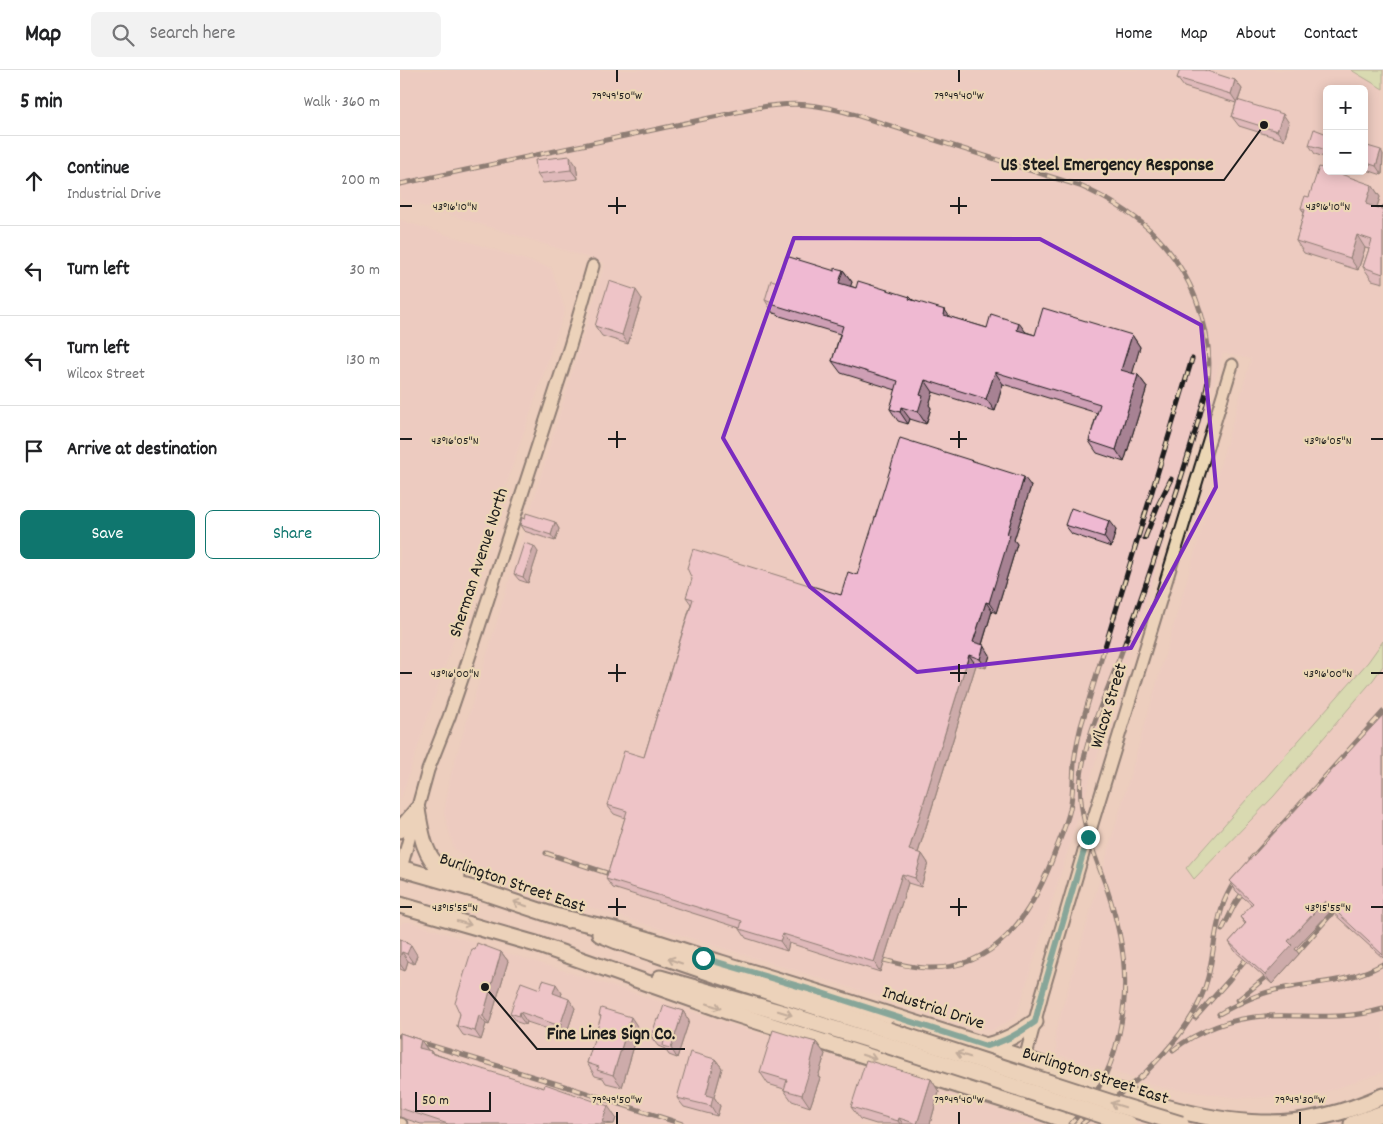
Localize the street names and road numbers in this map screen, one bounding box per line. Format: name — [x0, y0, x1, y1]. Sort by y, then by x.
street label: Sherman Avenue North — [444, 485, 516, 641]
street label: Wilcox Street — [1085, 660, 1135, 752]
street label: Burlington Street East — [436, 847, 589, 921]
street label: Industrial Drive — [879, 981, 987, 1037]
street label: Burlington Street East — [1019, 1042, 1172, 1113]

